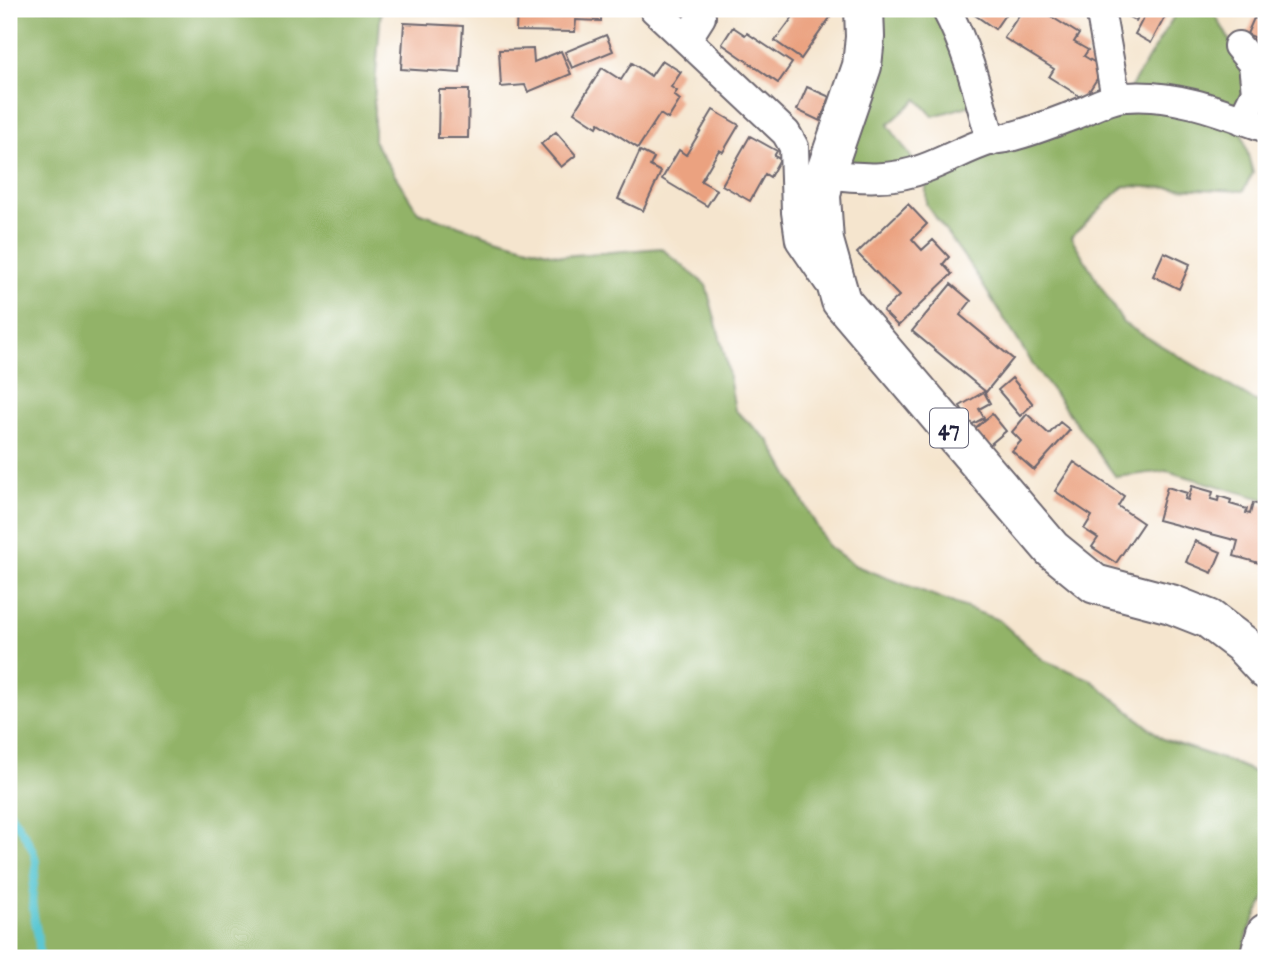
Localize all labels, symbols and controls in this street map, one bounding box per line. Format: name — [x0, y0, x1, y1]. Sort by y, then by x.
road number: 47 — [930, 408, 968, 448]

